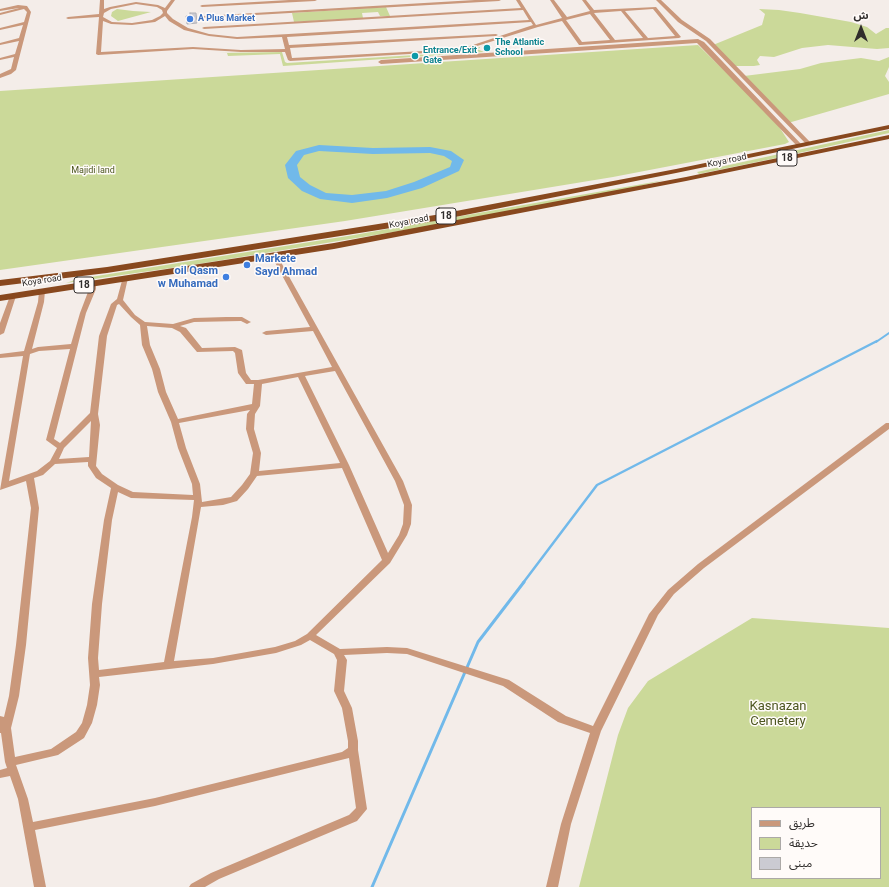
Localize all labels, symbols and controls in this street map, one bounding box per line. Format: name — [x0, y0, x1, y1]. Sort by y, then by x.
north arrow — [841, 8, 881, 48]
text: ش — [853, 9, 869, 22]
marker: A Plus Market — [185, 14, 195, 24]
place label: A Plus Market — [198, 14, 255, 24]
place label: The Atlantic School — [495, 38, 544, 59]
marker: The Atlantic School — [482, 43, 492, 53]
place label: Entrance/Exit Gate — [423, 46, 477, 67]
marker: Entrance/Exit Gate — [410, 51, 420, 61]
road number: 18 — [777, 150, 797, 166]
street label: Koya road — [706, 152, 748, 170]
park label: Majidi land — [71, 166, 115, 176]
road number: 18 — [436, 208, 456, 224]
street label: Koya road — [388, 213, 430, 231]
place label: Markete Sayd Ahmad — [255, 252, 317, 278]
marker: Markete Sayd Ahmad — [242, 260, 252, 270]
place label: oil Qasm w Muhamad — [158, 264, 218, 290]
marker: oil Qasm w Muhamad — [221, 272, 231, 282]
street label: Koya road — [21, 273, 63, 289]
road number: 18 — [74, 277, 94, 293]
park label: Kasnazan Cemetery — [750, 699, 806, 730]
legend — [751, 807, 881, 879]
text: طريق — [789, 816, 815, 830]
text: حديقة — [789, 836, 818, 850]
text: مبنى — [789, 856, 812, 870]

